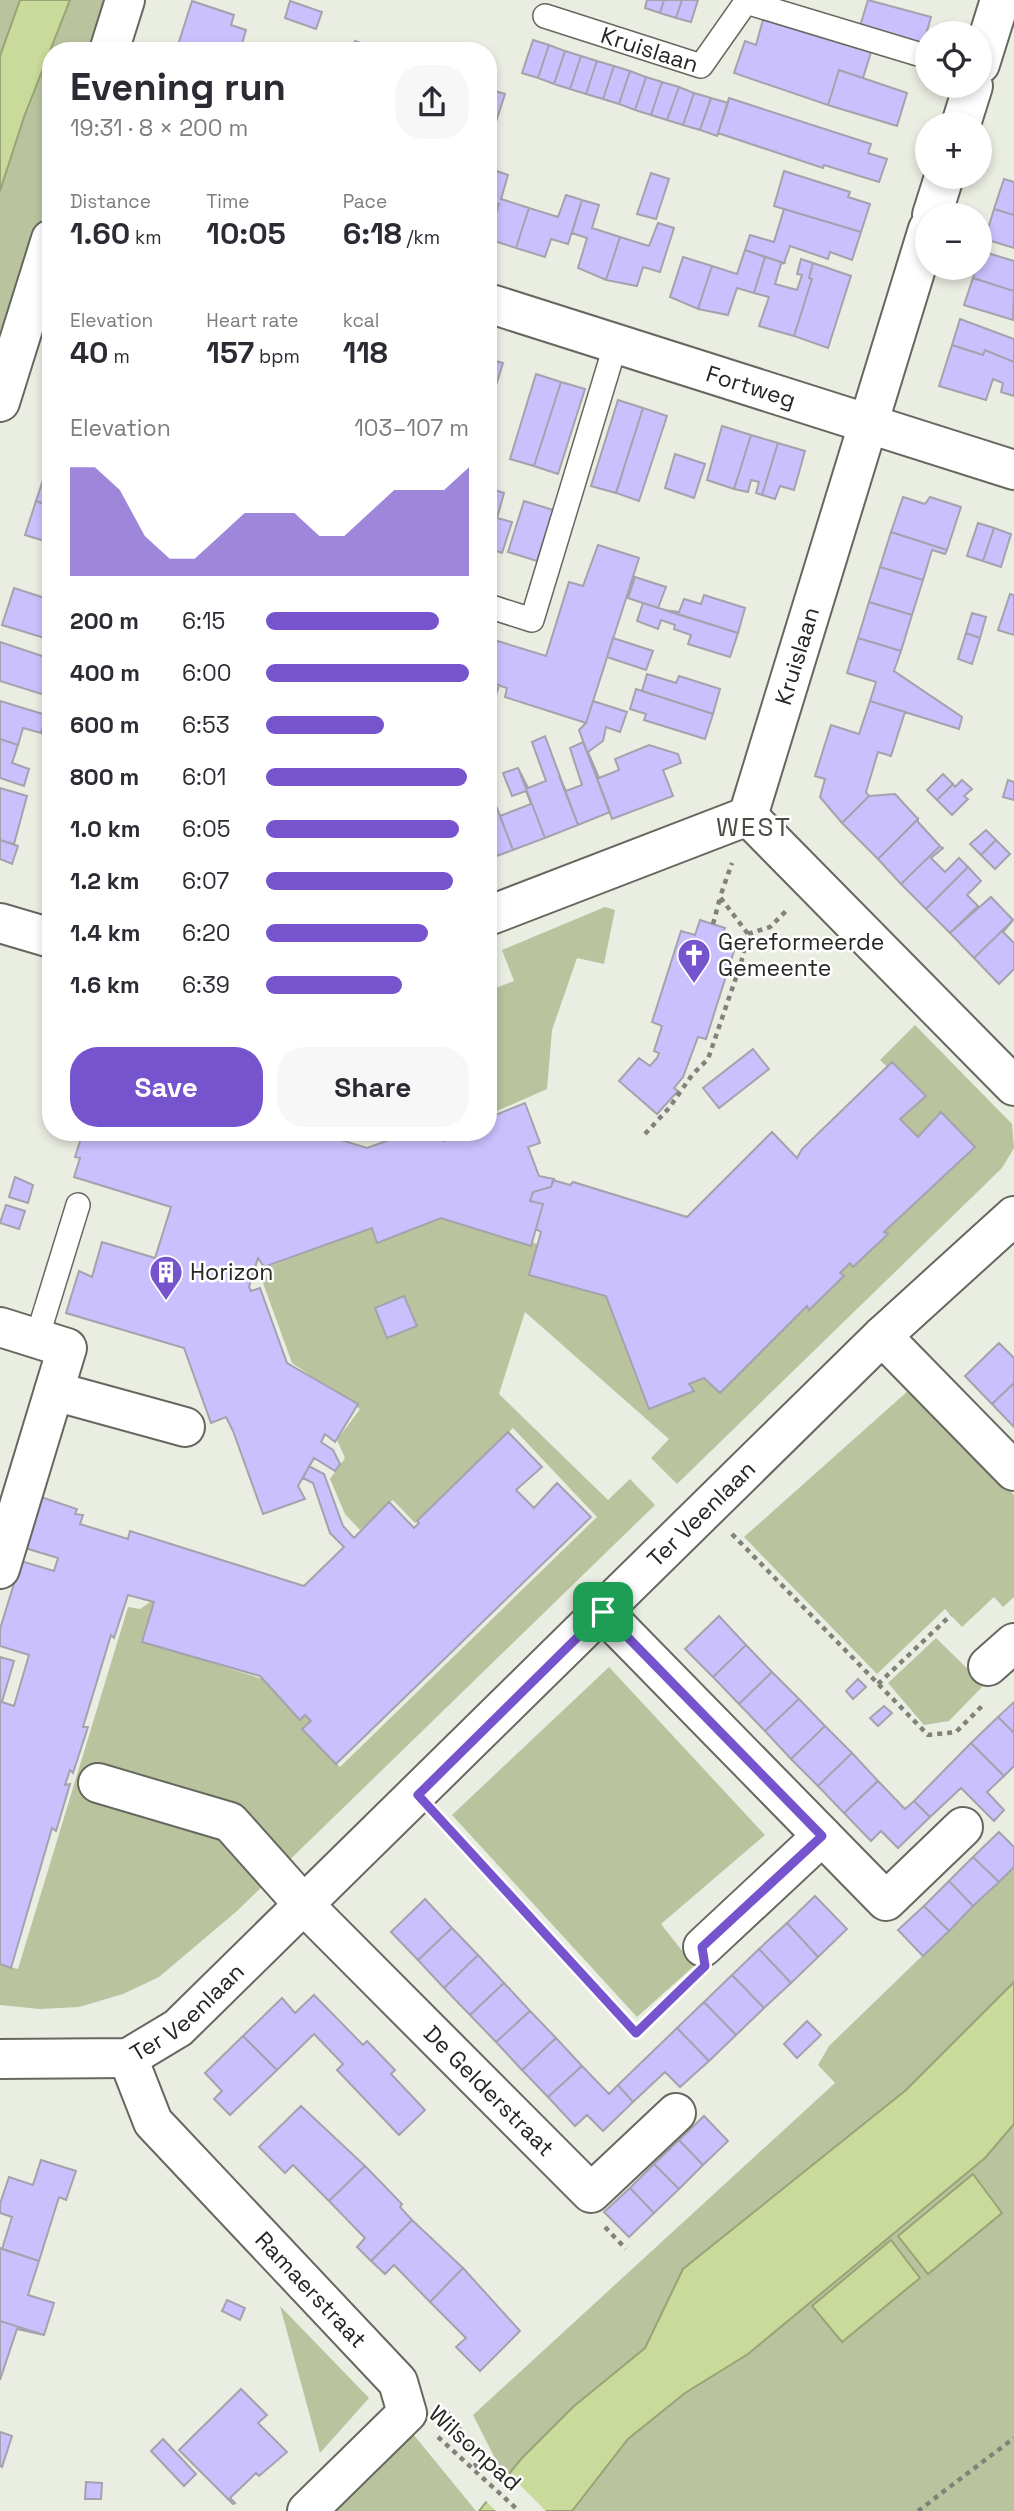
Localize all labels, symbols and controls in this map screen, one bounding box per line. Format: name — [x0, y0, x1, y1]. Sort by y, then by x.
street label: Kruislaan — [597, 20, 702, 79]
map controls — [915, 21, 992, 280]
button: locate — [915, 21, 992, 98]
text: Evening run — [70, 63, 286, 111]
button: share — [395, 65, 469, 139]
button: + — [915, 112, 992, 189]
text: 19:31 · 8 × 200 m — [70, 113, 248, 143]
text: Distance — [70, 189, 151, 214]
text: Time — [206, 189, 250, 214]
text: Pace — [343, 189, 387, 214]
button: − — [915, 203, 992, 280]
text: 1.60 — [70, 214, 130, 253]
text: 10:05 — [206, 214, 286, 253]
text: 6:18 — [343, 214, 402, 253]
text: km — [130, 225, 162, 250]
text: /km — [402, 225, 440, 250]
text: Elevation — [70, 308, 153, 333]
text: Heart rate — [206, 308, 299, 333]
text: kcal — [343, 308, 379, 333]
text: 40 — [70, 333, 109, 372]
text: 157 — [206, 333, 254, 372]
text: 118 — [343, 333, 388, 372]
text: m — [109, 344, 130, 369]
text: bpm — [254, 344, 300, 369]
street label: Fortweg — [702, 358, 800, 415]
text: Elevation — [70, 413, 171, 443]
text: 103–107 m — [354, 413, 469, 443]
street label: Kruislaan — [768, 603, 826, 708]
text: 200 m — [70, 606, 139, 636]
text: 6:15 — [182, 606, 225, 636]
text: 400 m — [70, 658, 140, 688]
text: 6:00 — [182, 658, 231, 688]
text: 600 m — [70, 710, 140, 740]
text: 6:53 — [182, 710, 230, 740]
text: 800 m — [70, 762, 139, 792]
text: 6:01 — [182, 762, 226, 792]
district label: WEST — [716, 810, 792, 844]
text: 1.0 km — [70, 814, 140, 844]
text: 6:05 — [182, 814, 230, 844]
text: 1.2 km — [70, 866, 139, 896]
text: 6:07 — [182, 866, 229, 896]
text: 1.4 km — [70, 918, 140, 948]
text: 6:20 — [182, 918, 231, 948]
place label: Gereformeerde Gemeente — [718, 927, 884, 983]
church icon: Gereformeerde Gemeente — [675, 936, 713, 985]
text: 1.6 km — [70, 970, 140, 1000]
text: 6:39 — [182, 970, 230, 1000]
button: Save — [70, 1047, 263, 1127]
button: Share — [277, 1047, 469, 1127]
building icon: Horizon — [147, 1253, 185, 1302]
place label: Horizon — [190, 1257, 273, 1287]
street label: Ter Veenlaan — [641, 1454, 762, 1573]
pin — [573, 1582, 633, 1642]
icon: arrive — [584, 1593, 622, 1631]
street label: Ter Veenlaan — [125, 1957, 250, 2068]
street label: De Gelderstraat — [417, 2019, 561, 2163]
street label: Ramaerstraat — [249, 2225, 373, 2354]
street label: Wilsonpad — [422, 2399, 528, 2497]

